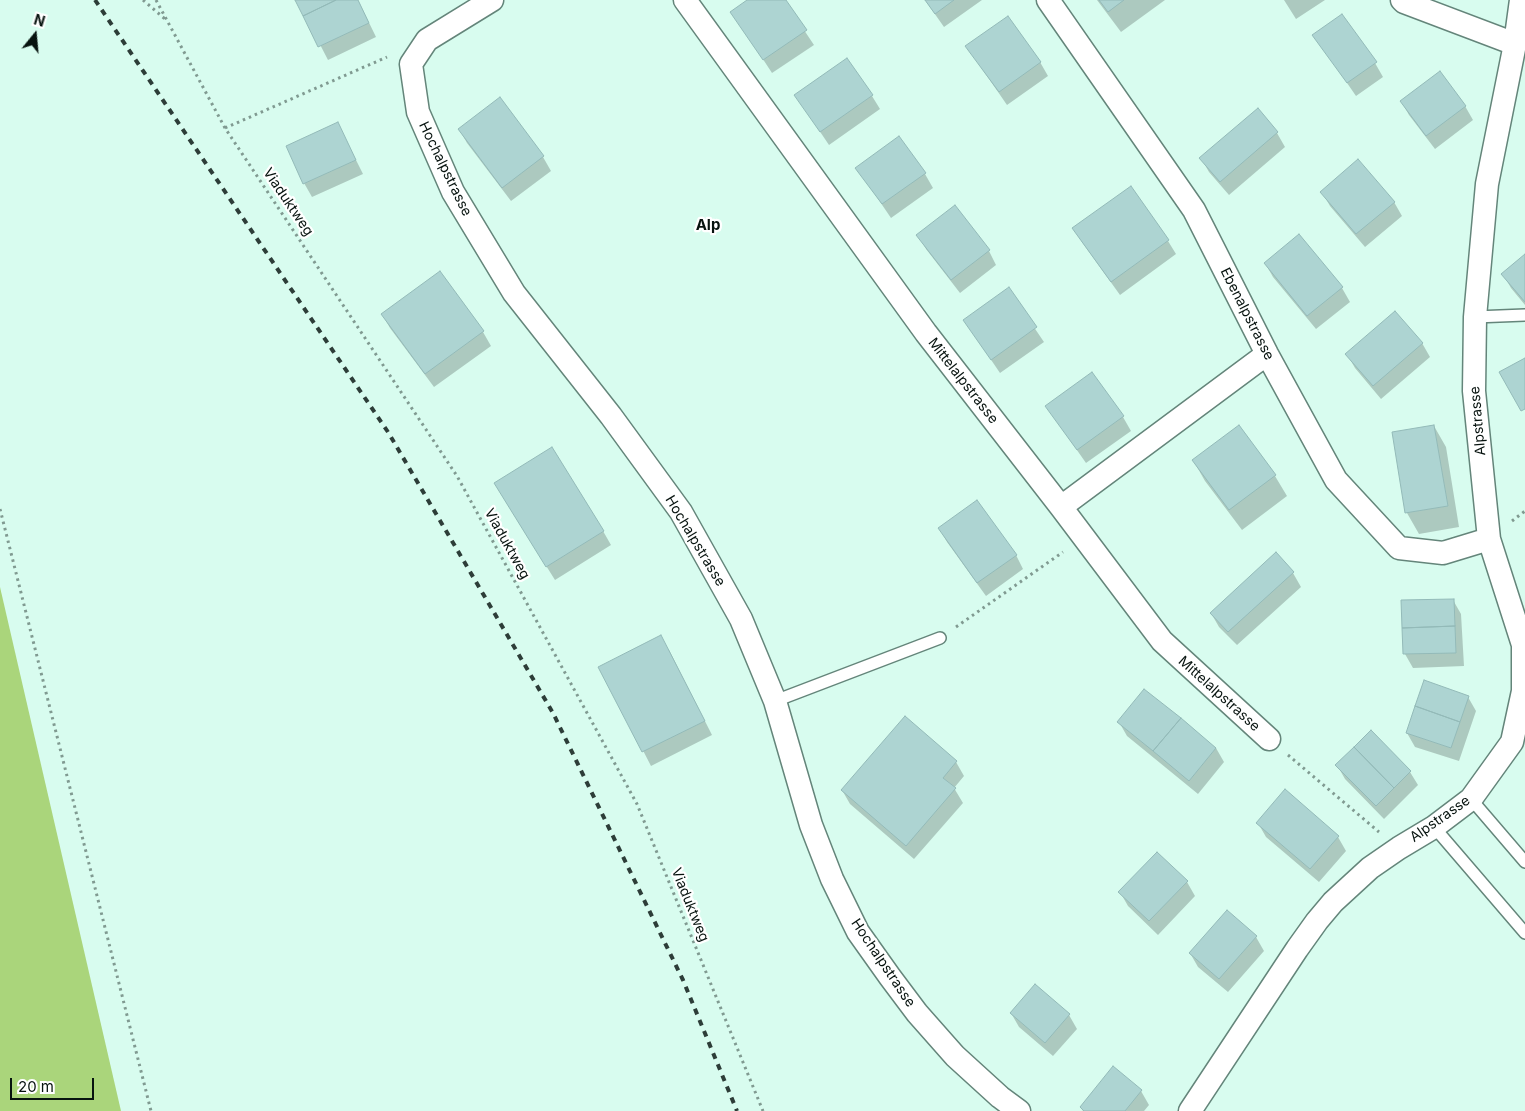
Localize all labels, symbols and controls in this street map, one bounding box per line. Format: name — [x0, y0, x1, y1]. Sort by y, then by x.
north arrow — [10, 10, 60, 60]
text: N — [32, 10, 47, 30]
street label: Hochalpstrasse — [415, 119, 475, 219]
street label: Viaduktweg — [259, 165, 317, 239]
district label: Alp — [696, 216, 720, 234]
street label: Ebenalpstrasse — [1217, 265, 1277, 363]
street label: Mittelalpstrasse — [924, 335, 1002, 427]
street label: Alpstrasse — [1467, 386, 1489, 456]
street label: Hochalpstrasse — [661, 493, 729, 589]
street label: Viaduktweg — [481, 506, 533, 582]
street label: Mittelalpstrasse — [1175, 653, 1263, 735]
street label: Alpstrasse — [1407, 792, 1473, 846]
street label: Viaduktweg — [668, 866, 712, 944]
street label: Hochalpstrasse — [847, 916, 919, 1010]
scale bar — [12, 1068, 96, 1100]
text: 20 m — [18, 1077, 54, 1096]

